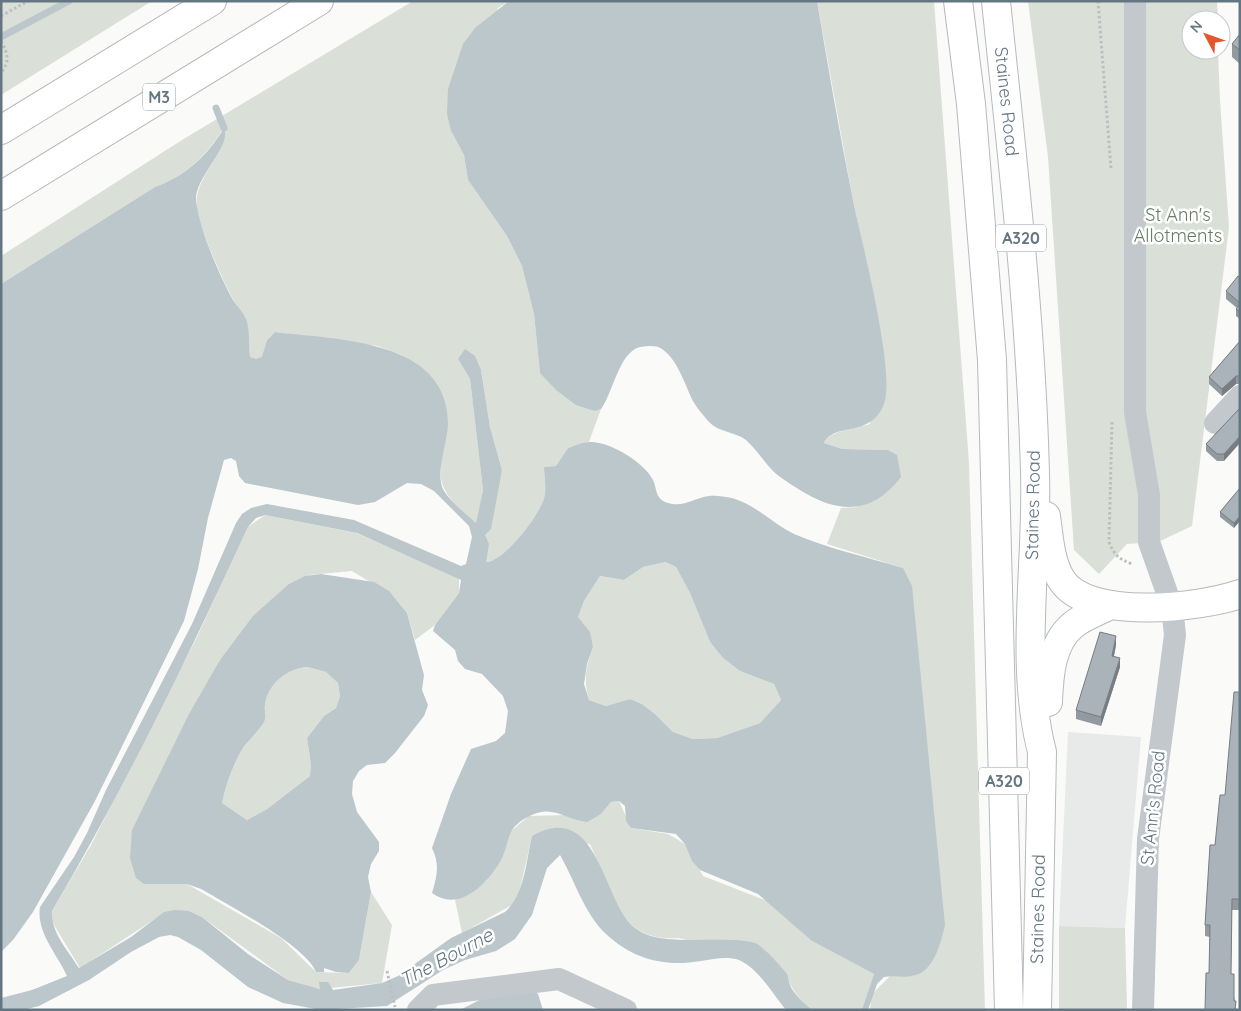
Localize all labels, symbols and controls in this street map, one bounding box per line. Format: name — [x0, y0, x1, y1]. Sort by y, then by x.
north arrow — [1181, 10, 1231, 60]
text: N — [1186, 17, 1206, 36]
street label: Staines Road — [990, 46, 1024, 157]
road number: M3 — [143, 84, 175, 110]
park label: St Ann's Allotments — [1134, 203, 1222, 247]
road number: A320 — [996, 224, 1046, 252]
street label: Staines Road — [1020, 450, 1045, 560]
street label: St Ann's Road — [1135, 750, 1170, 866]
road number: A320 — [979, 768, 1029, 794]
street label: Staines Road — [1025, 854, 1050, 964]
water label: The Bourne — [395, 922, 498, 992]

